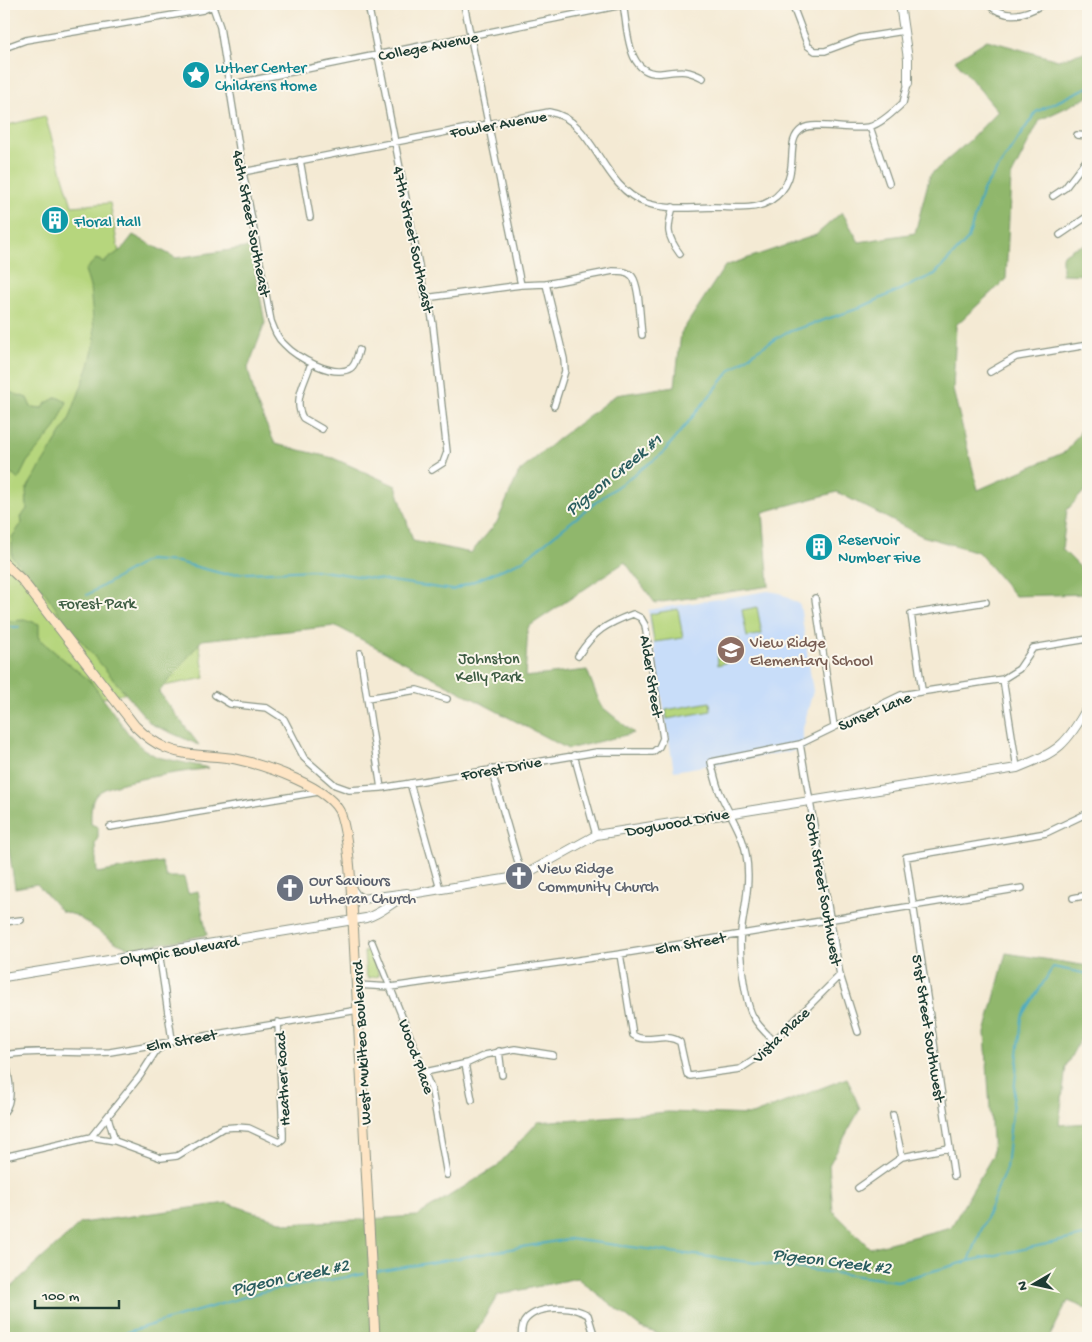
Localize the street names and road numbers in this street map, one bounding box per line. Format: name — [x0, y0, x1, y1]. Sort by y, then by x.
street label: College Avenue — [377, 29, 481, 67]
street label: Fowler Avenue — [448, 108, 549, 145]
street label: 46th Street Southeast — [226, 149, 273, 300]
street label: 47th Street Southeast — [387, 165, 437, 316]
street label: Alder Street — [634, 634, 666, 720]
street label: Sunset Lane — [836, 689, 915, 737]
street label: Forest Drive — [459, 754, 544, 787]
street label: Dogwood Drive — [623, 806, 732, 843]
street label: 50th Street Southwest — [799, 812, 845, 969]
street label: Elm Street — [654, 930, 729, 961]
street label: Olympic Boulevard — [119, 933, 242, 971]
street label: 51st Street Southwest — [906, 953, 948, 1105]
street label: West Mukilteo Boulevard — [350, 959, 377, 1125]
street label: Vista Place — [749, 1004, 816, 1069]
street label: Wood Place — [392, 1017, 437, 1098]
street label: Elm Street — [145, 1027, 220, 1058]
street label: Heather Road — [272, 1030, 296, 1126]

